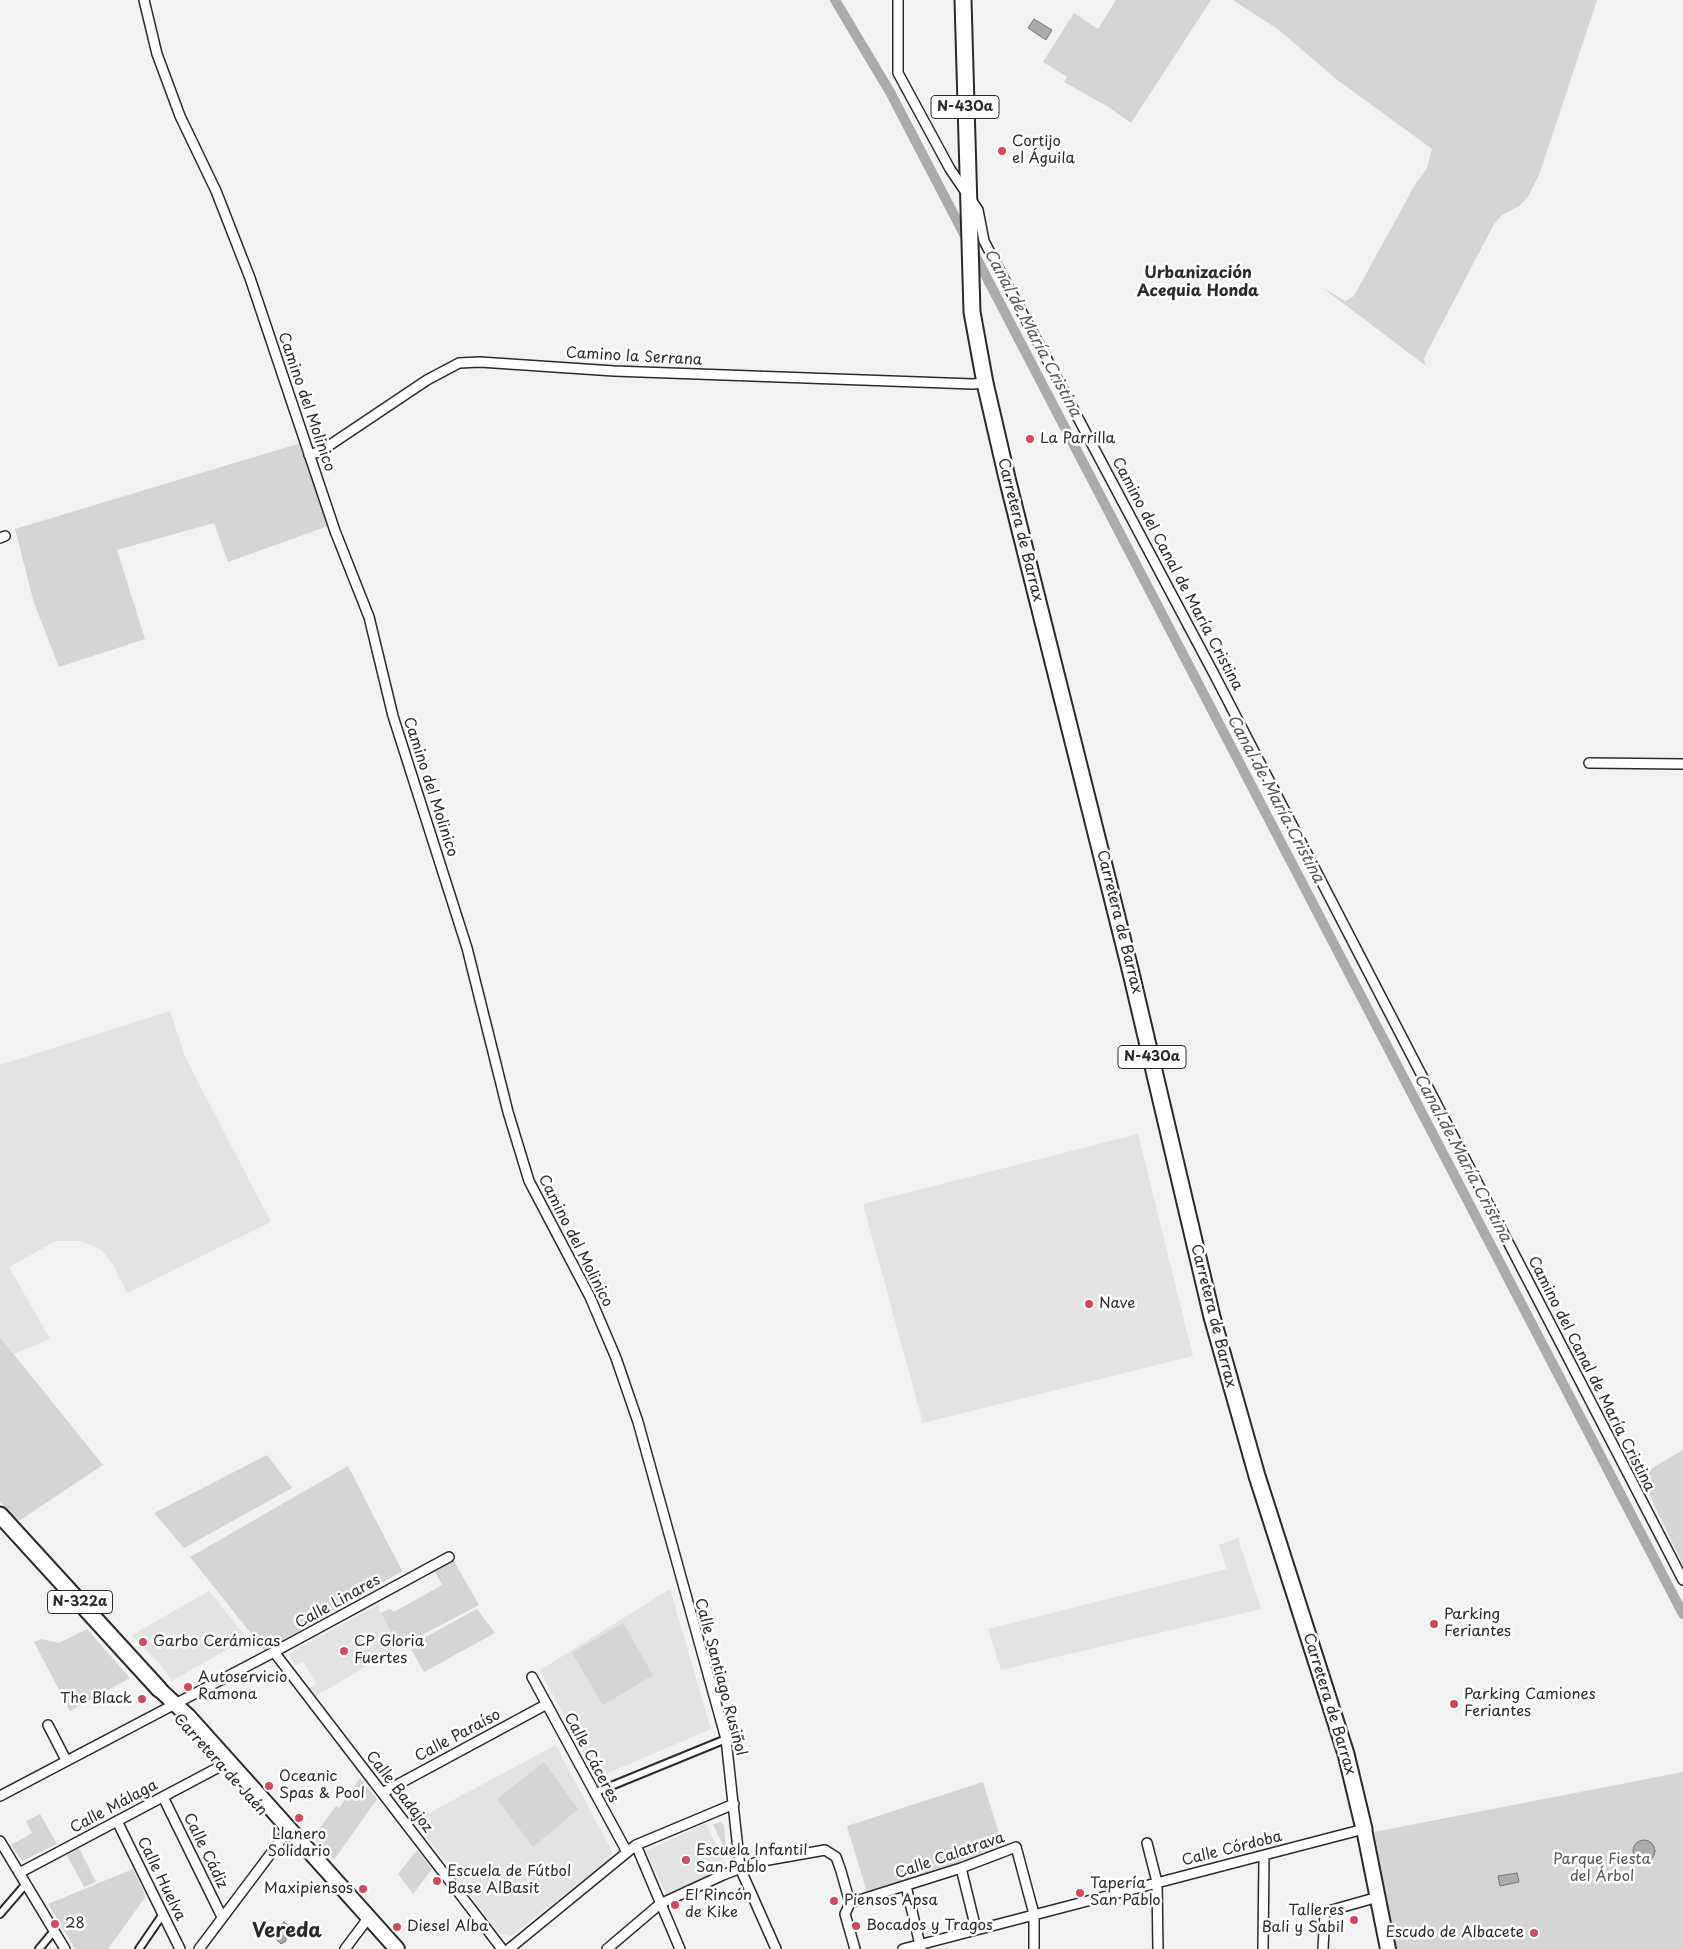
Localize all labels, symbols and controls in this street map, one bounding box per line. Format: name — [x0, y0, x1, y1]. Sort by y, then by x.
road number: N-430a — [931, 95, 999, 118]
place label: Cortijo el Águila — [1012, 133, 1075, 168]
marker: Cortijo el Águila — [996, 145, 1008, 157]
water label: Canal de María Cristina — [980, 246, 1084, 420]
district label: Urbanización Acequia Honda — [1137, 264, 1259, 302]
street label: Camino del Molinico — [274, 330, 338, 474]
street label: Camino la Serrana — [565, 344, 703, 370]
place label: La Parrilla — [1040, 430, 1115, 448]
marker: La Parrilla — [1024, 433, 1036, 445]
street label: Camino del Canal de María Cristina — [1108, 454, 1246, 694]
street label: Carretera de Barrax — [993, 456, 1047, 604]
water label: Canal de María Cristina — [1223, 712, 1327, 886]
street label: Camino del Molinico — [399, 715, 461, 859]
street label: Carretera de Barrax — [1092, 848, 1146, 996]
road number: N-430a — [1118, 1046, 1186, 1068]
water label: Canal de María Cristina — [1410, 1071, 1514, 1245]
street label: Camino del Molinico — [534, 1172, 616, 1310]
street label: Carretera de Barrax — [1186, 1242, 1240, 1390]
street label: Camino del Canal de María Cristina — [1524, 1253, 1658, 1495]
place label: Nave — [1099, 1295, 1135, 1313]
marker: Nave — [1083, 1298, 1095, 1310]
street label: Calle Linares — [292, 1571, 384, 1633]
road number: N-322a — [48, 1590, 112, 1614]
street label: Calle Santiago Rusiñol — [690, 1596, 750, 1758]
place label: Parking Feriantes — [1444, 1606, 1511, 1641]
marker: Parking Feriantes — [1428, 1618, 1440, 1630]
street label: Carretera de Barrax — [1299, 1631, 1359, 1777]
place label: Garbo Cerámicas — [153, 1633, 280, 1651]
place label: CP Gloria Fuertes — [354, 1633, 424, 1668]
marker: Garbo Cerámicas — [137, 1636, 149, 1648]
marker: CP Gloria Fuertes — [338, 1645, 350, 1657]
place label: Autoservicio Ramona — [198, 1669, 287, 1704]
marker: Autoservicio Ramona — [182, 1681, 194, 1693]
place label: Parking Camiones Feriantes — [1464, 1686, 1596, 1721]
place label: The Black — [60, 1690, 132, 1708]
marker: The Black — [136, 1693, 148, 1705]
marker: Parking Camiones Feriantes — [1448, 1698, 1460, 1710]
street label: Calle Paraíso — [412, 1706, 504, 1766]
street label: Carretera de Jaén — [169, 1710, 271, 1820]
street label: Calle Cáceres — [560, 1710, 622, 1806]
street label: Calle Badajoz — [362, 1748, 436, 1836]
place label: Oceanic Spas & Pool — [279, 1768, 365, 1803]
street label: Calle Málaga — [67, 1776, 161, 1838]
marker: Oceanic Spas & Pool — [263, 1780, 275, 1792]
street label: Calle Cádiz — [179, 1810, 231, 1892]
marker: Llanero Solidario — [293, 1812, 305, 1824]
place label: Llanero Solidario — [268, 1826, 330, 1861]
street label: Calle Córdoba — [1180, 1828, 1284, 1870]
street label: Calle Calatrava — [893, 1829, 1007, 1883]
street label: Calle Huelva — [133, 1834, 189, 1924]
place label: Escuela Infantil San Pablo — [696, 1842, 807, 1877]
park label: Parque Fiesta del Árbol — [1553, 1851, 1651, 1886]
marker: Escuela Infantil San Pablo — [680, 1854, 692, 1866]
place label: Escuela de Fútbol Base AlBasit — [447, 1863, 571, 1898]
marker: Escuela de Fútbol Base AlBasit — [431, 1875, 443, 1887]
place label: Tapería San Pablo — [1090, 1875, 1161, 1910]
place label: Maxipiensos — [264, 1880, 353, 1898]
marker: Maxipiensos — [357, 1883, 369, 1895]
place label: El Rincón de Kike — [685, 1887, 752, 1922]
marker: Tapería San Pablo — [1074, 1887, 1086, 1899]
place label: Piensos Apsa — [844, 1892, 938, 1910]
marker: Piensos Apsa — [828, 1895, 840, 1907]
marker: El Rincón de Kike — [669, 1899, 681, 1911]
place label: Talleres Bali y Sabil — [1262, 1902, 1344, 1937]
marker: Talleres Bali y Sabil — [1348, 1914, 1360, 1926]
place label: 28 — [65, 1915, 85, 1933]
place label: Bocados y Tragos — [866, 1917, 993, 1935]
marker: 28 — [49, 1918, 61, 1930]
place label: Diesel Alba — [407, 1918, 488, 1936]
district label: Vereda — [252, 1919, 322, 1943]
marker: Bocados y Tragos — [850, 1920, 862, 1932]
marker: Diesel Alba — [391, 1921, 403, 1933]
place label: Escudo de Albacete — [1386, 1924, 1524, 1942]
marker: Escudo de Albacete — [1528, 1927, 1540, 1939]

